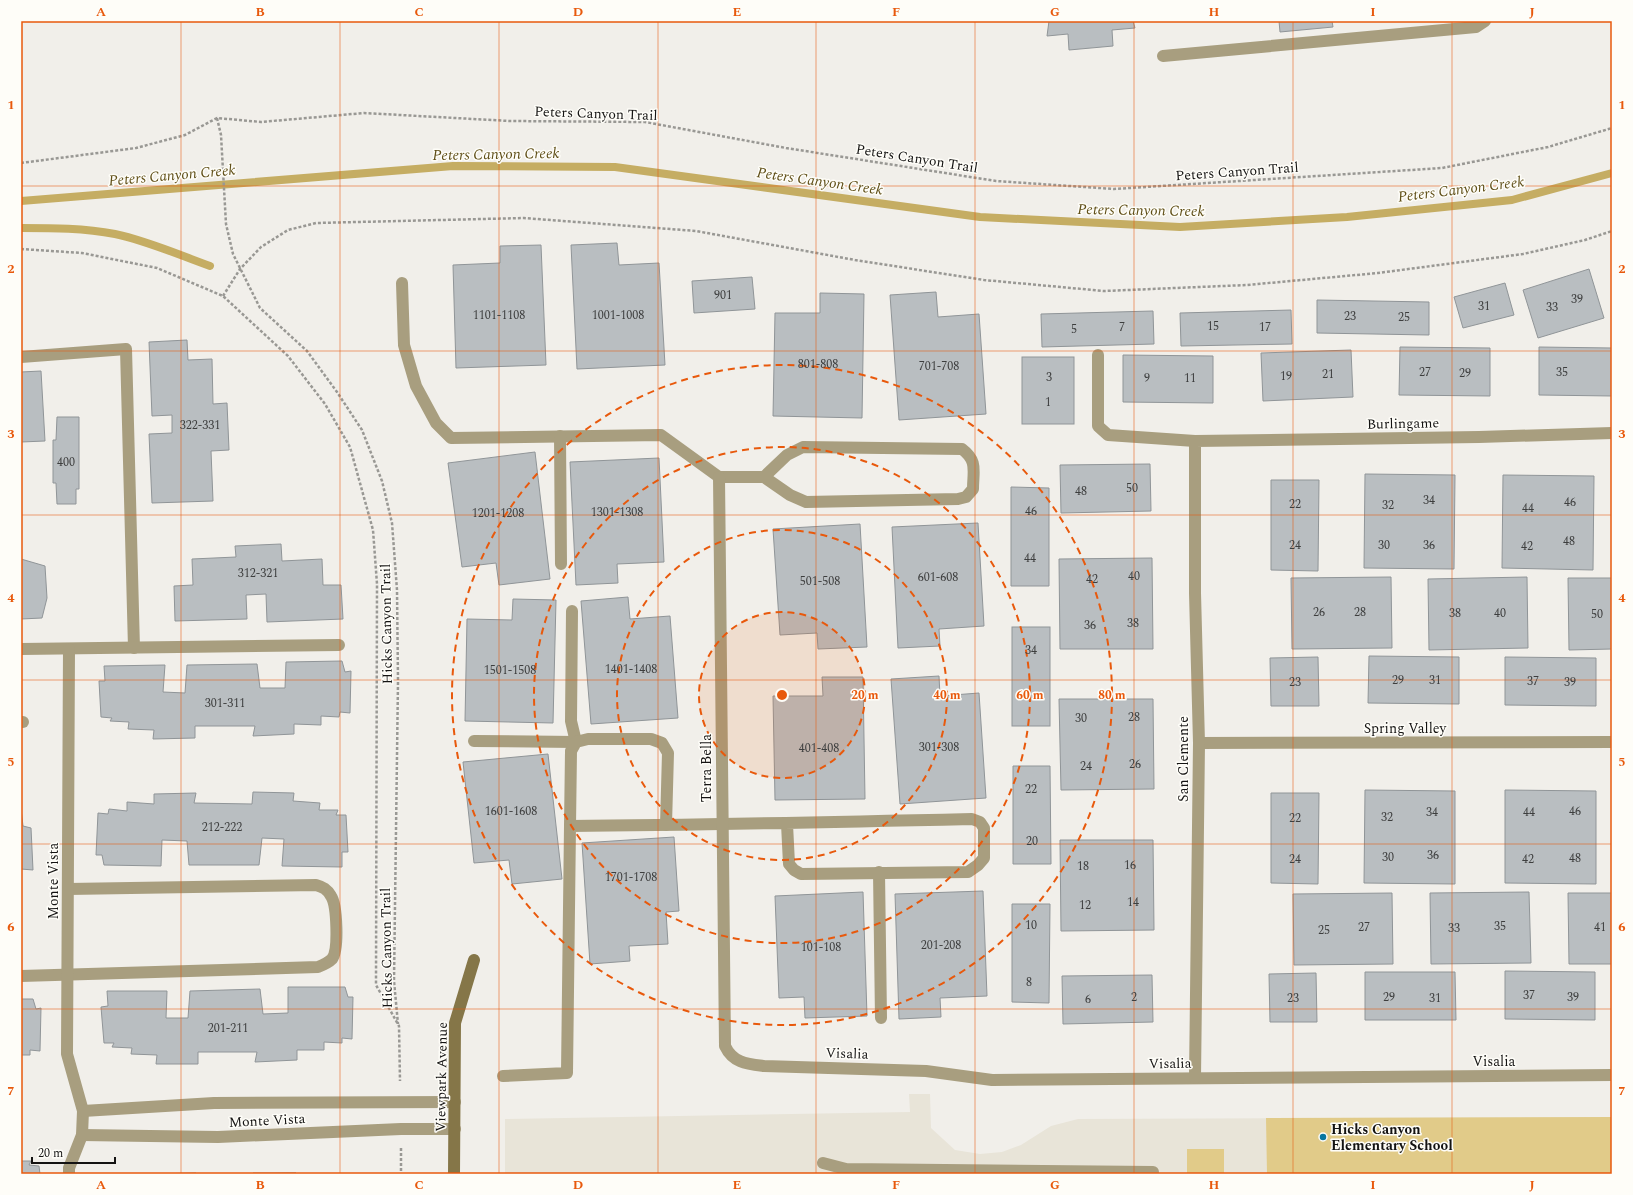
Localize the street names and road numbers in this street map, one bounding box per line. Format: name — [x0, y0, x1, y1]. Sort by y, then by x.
street label: Peters Canyon Trail — [534, 101, 658, 126]
street label: Peters Canyon Trail — [854, 138, 979, 179]
street label: Peters Canyon Trail — [1175, 157, 1299, 186]
street label: Burlingame — [1367, 412, 1440, 435]
street label: Hicks Canyon Trail — [375, 564, 398, 684]
street label: San Clemente — [1173, 716, 1194, 802]
street label: Spring Valley — [1364, 718, 1448, 739]
street label: Terra Bella — [696, 734, 717, 802]
street label: Monte Vista — [43, 842, 64, 919]
street label: Hicks Canyon Trail — [375, 888, 398, 1008]
street label: Viewpark Avenue — [430, 1022, 453, 1132]
street label: Visalia — [825, 1042, 869, 1065]
street label: Visalia — [1473, 1051, 1516, 1072]
street label: Visalia — [1148, 1053, 1192, 1074]
street label: Monte Vista — [228, 1108, 306, 1133]

